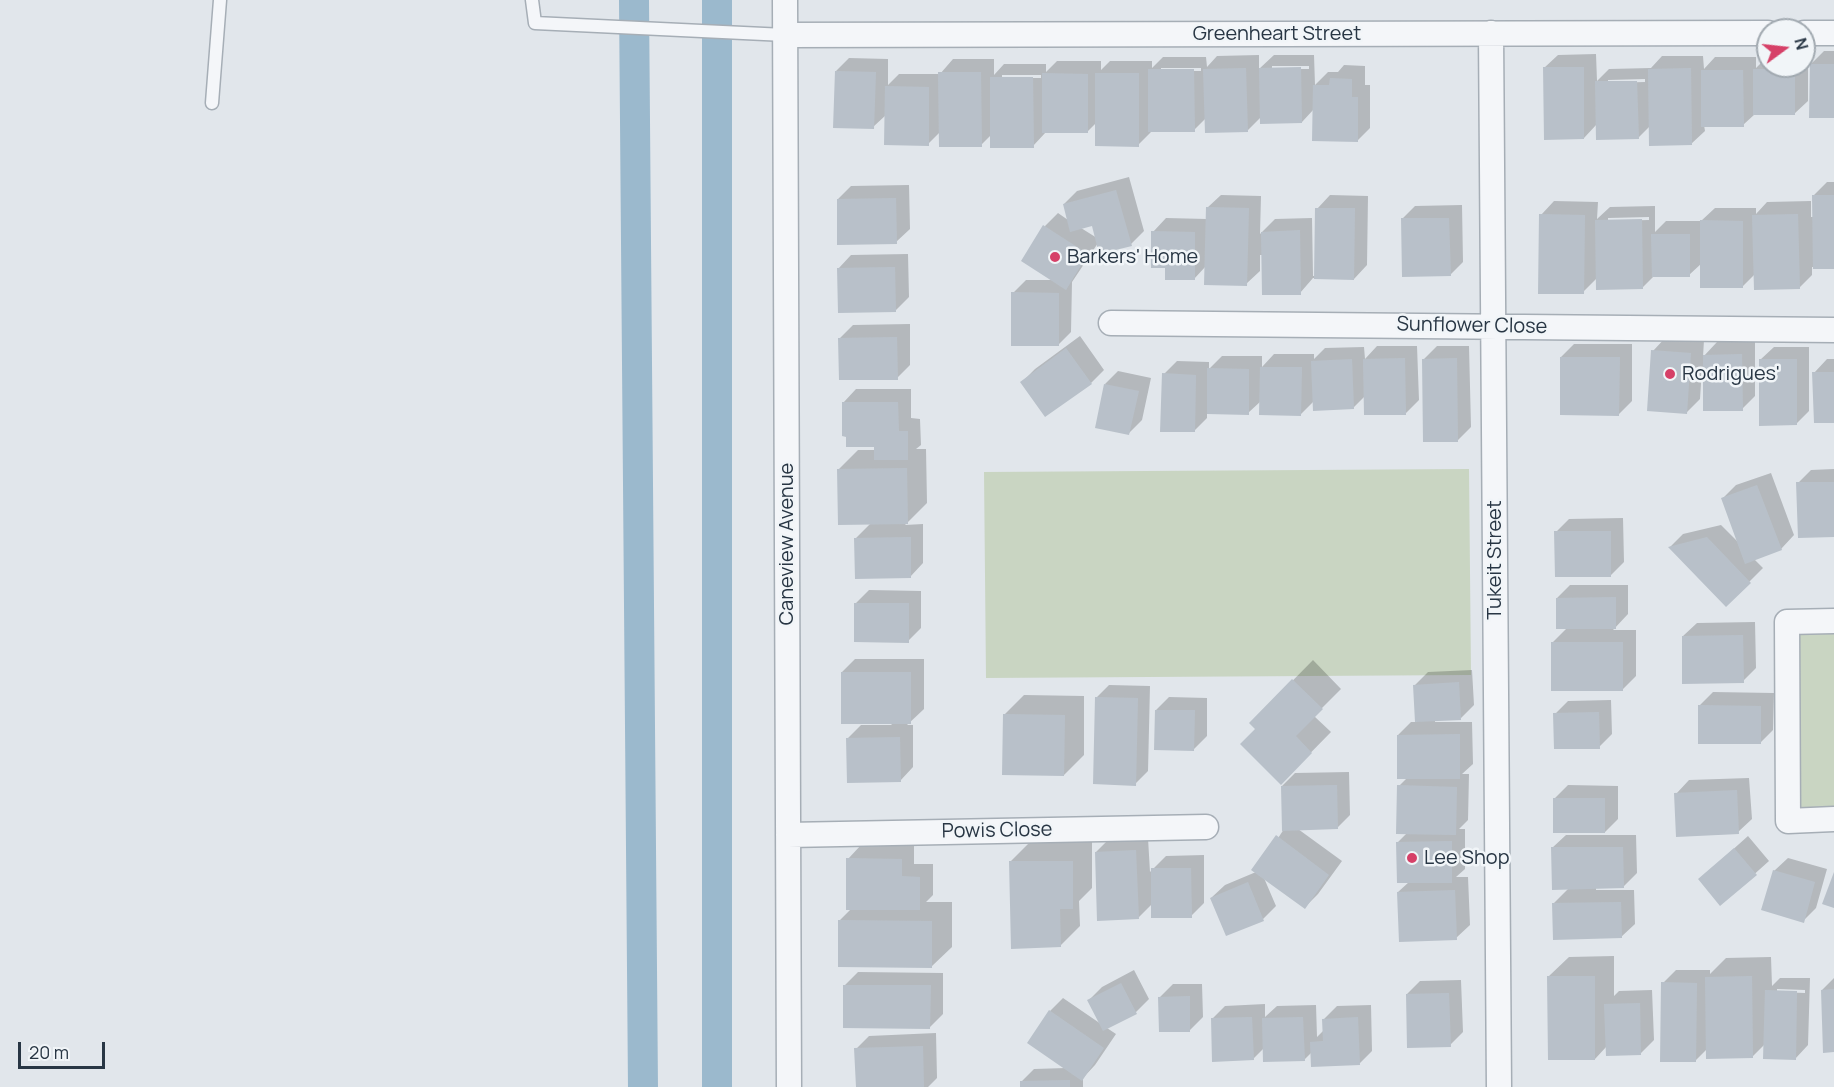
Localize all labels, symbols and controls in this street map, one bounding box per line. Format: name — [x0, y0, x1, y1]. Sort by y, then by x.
north arrow — [1756, 18, 1816, 78]
street label: Greenheart Street — [1193, 22, 1361, 46]
text: N — [1789, 35, 1814, 52]
place label: Barkers' Home — [1067, 245, 1198, 269]
marker: Barkers' Home — [1048, 250, 1062, 264]
street label: Sunflower Close — [1396, 313, 1548, 339]
place label: Rodrigues' — [1682, 362, 1780, 386]
marker: Rodrigues' — [1663, 367, 1677, 381]
street label: Caneview Avenue — [775, 463, 799, 625]
street label: Tukeit Street — [1483, 500, 1507, 620]
street label: Powis Close — [941, 818, 1053, 844]
place label: Lee Shop — [1424, 846, 1509, 870]
marker: Lee Shop — [1405, 851, 1419, 865]
scale bar — [21, 1030, 108, 1068]
text: 20 m — [29, 1040, 69, 1064]

